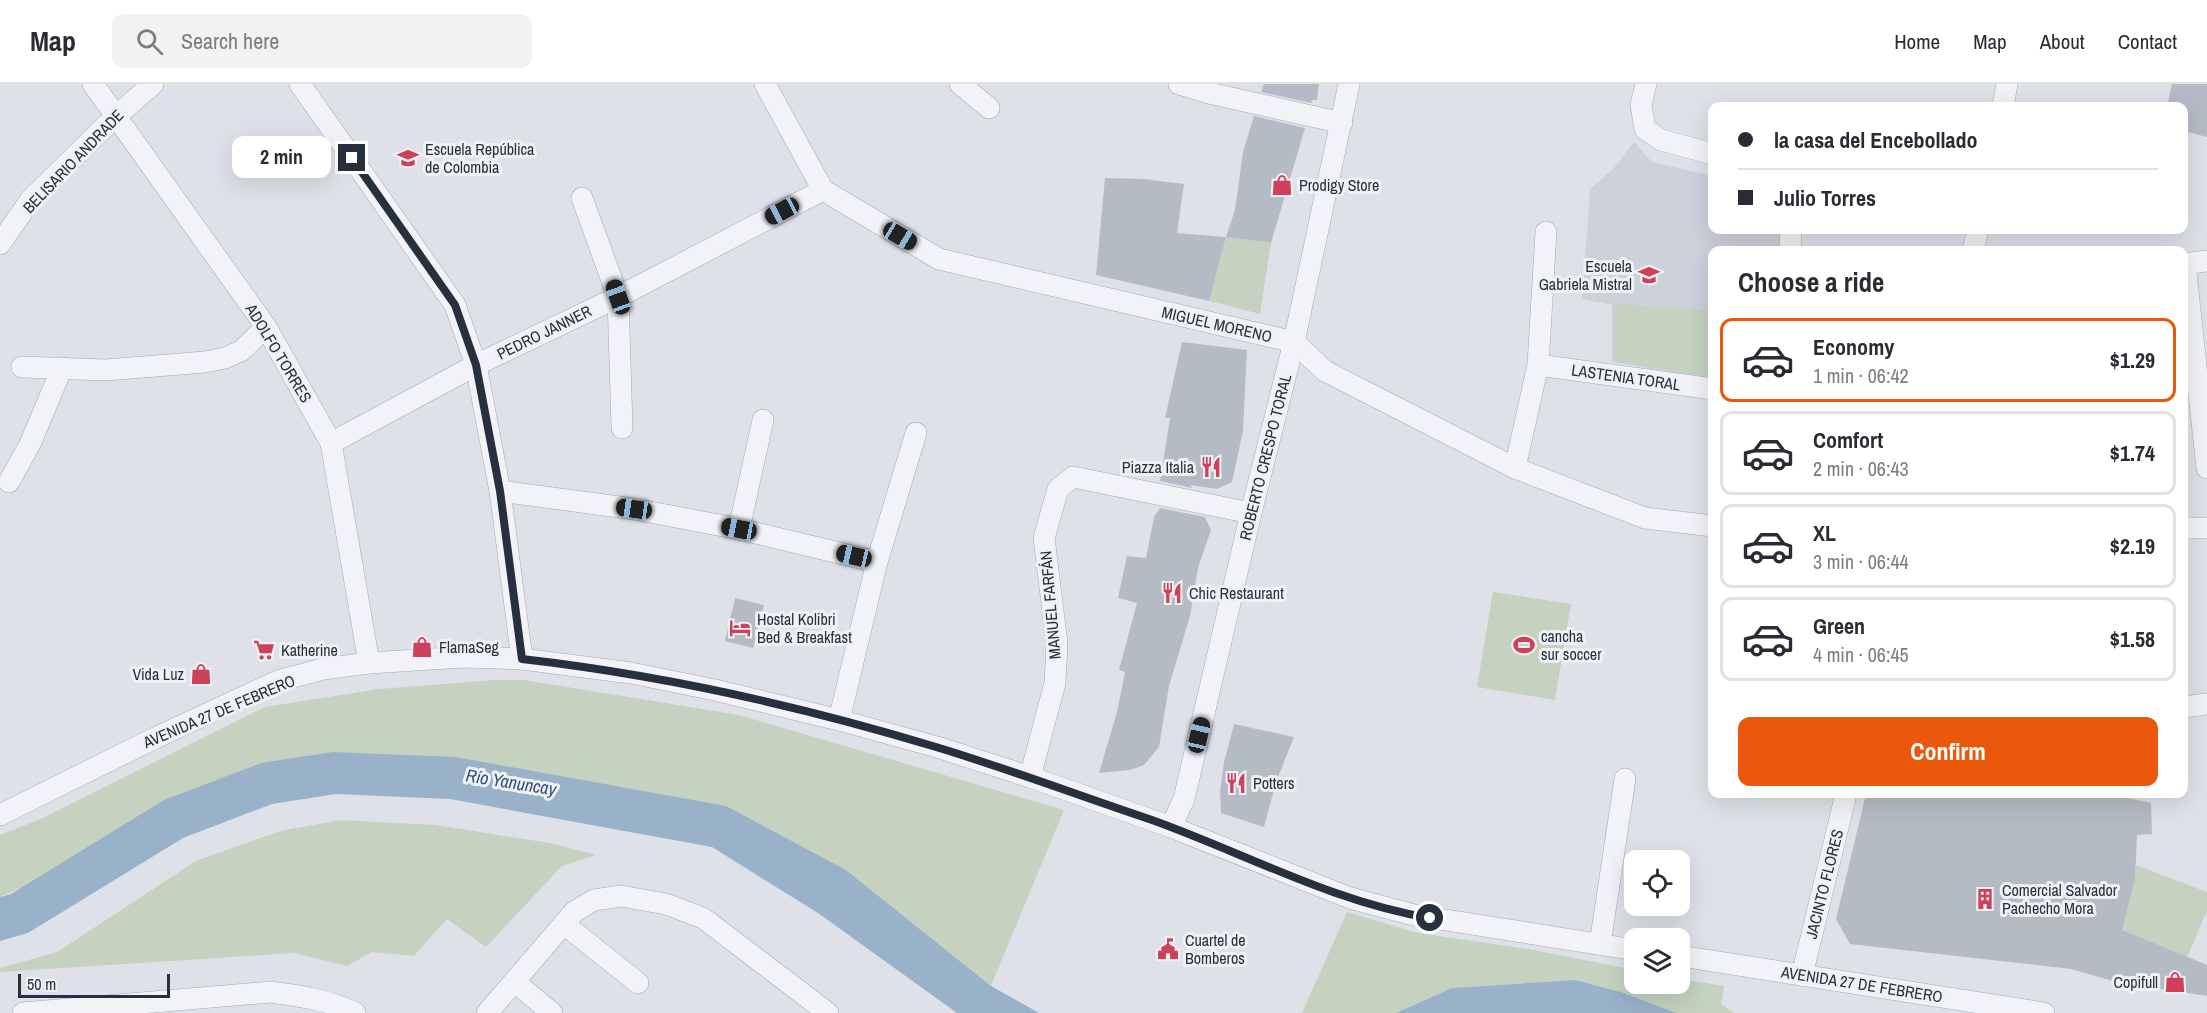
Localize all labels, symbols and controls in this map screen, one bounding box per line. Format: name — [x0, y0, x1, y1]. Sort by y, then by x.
search box — [112, 14, 532, 68]
text: Map — [30, 22, 76, 60]
icon: search — [133, 25, 166, 58]
text: Search here — [181, 26, 279, 56]
text: Home — [1894, 27, 1940, 56]
text: Map — [1973, 27, 2007, 56]
text: About — [2040, 27, 2085, 56]
text: Contact — [2118, 27, 2177, 56]
street label: BELISARIO ANDRADE — [18, 104, 128, 218]
text: la casa del Encebollado — [1774, 125, 1978, 155]
callout: 2 min — [232, 137, 331, 179]
place label: Escuela República de Colombia — [425, 138, 535, 178]
text: 2 min — [260, 143, 303, 170]
route end — [338, 144, 365, 171]
school or university icon: Escuela República de Colombia — [396, 146, 420, 170]
shop icon: Prodigy Store — [1270, 173, 1294, 197]
place label: Prodigy Store — [1299, 174, 1379, 196]
text: Julio Torres — [1774, 183, 1876, 213]
car — [762, 195, 802, 227]
car — [880, 219, 920, 253]
place label: Escuela Gabriela Mistral — [1539, 255, 1633, 295]
school or university icon: Escuela Gabriela Mistral — [1637, 263, 1661, 287]
text: Choose a ride — [1738, 264, 1884, 300]
car — [603, 277, 633, 317]
street label: ADOLFO TORRES — [240, 299, 317, 407]
street label: PEDRO JANNER — [493, 299, 595, 364]
street label: MIGUEL MORENO — [1160, 301, 1274, 347]
text: Economy — [1813, 332, 1894, 362]
icon: car — [1741, 333, 1795, 387]
text: $1.29 — [2110, 345, 2155, 375]
street label: LASTENIA TORAL — [1570, 358, 1683, 396]
text: 1 min · 06:42 — [1813, 362, 1909, 389]
street label: ROBERTO CRESPO TORAL — [1234, 371, 1296, 542]
text: Comfort — [1813, 425, 1883, 455]
icon: car — [1741, 426, 1795, 480]
text: $1.74 — [2110, 438, 2155, 468]
restaurant icon: Piazza Italia — [1199, 455, 1223, 479]
text: 2 min · 06:43 — [1813, 455, 1909, 482]
place label: Piazza Italia — [1122, 456, 1195, 478]
car — [615, 498, 653, 520]
car — [720, 517, 758, 541]
text: XL — [1813, 518, 1836, 548]
icon: car — [1741, 519, 1795, 573]
text: $2.19 — [2110, 531, 2155, 561]
car — [834, 543, 874, 569]
text: 3 min · 06:44 — [1813, 548, 1909, 575]
street label: MANUEL FARFÁN — [1034, 550, 1066, 660]
restaurant icon: Chic Restaurant — [1160, 581, 1184, 605]
place label: Chic Restaurant — [1189, 582, 1284, 604]
place label: Hostal Kolibri Bed & Breakfast — [757, 608, 852, 648]
text: Green — [1813, 611, 1865, 641]
icon: car — [1741, 612, 1795, 666]
hotel icon: Hostal Kolibri Bed & Breakfast — [728, 616, 752, 640]
text: $1.58 — [2110, 624, 2155, 654]
place label: cancha sur soccer — [1541, 625, 1602, 665]
sports icon: cancha sur soccer — [1512, 633, 1536, 657]
shop icon: FlamaSeg — [410, 635, 434, 659]
place label: FlamaSeg — [439, 636, 499, 658]
supermarket icon: Katherine — [252, 638, 276, 662]
place label: Katherine — [281, 639, 338, 661]
text: 4 min · 06:45 — [1813, 641, 1909, 668]
shop icon: Vida Luz — [189, 662, 213, 686]
place label: Vida Luz — [132, 663, 184, 685]
street label: AVENIDA 27 DE FEBRERO — [139, 669, 298, 753]
car — [1186, 715, 1212, 755]
button: Confirm — [1738, 717, 2158, 786]
water label: Río Yanuncay — [464, 763, 560, 802]
restaurant icon: Potters — [1224, 771, 1248, 795]
place label: Potters — [1253, 772, 1295, 794]
street label: JACINTO FLORES — [1800, 827, 1848, 941]
map controls — [1624, 850, 1690, 994]
button: locate — [1624, 850, 1690, 916]
place label: Comercial Salvador Pachecho Mora — [2002, 879, 2118, 919]
building icon: Comercial Salvador Pachecho Mora — [1973, 887, 1997, 911]
route start — [1416, 904, 1443, 931]
button: layers — [1624, 928, 1690, 994]
place label: Cuartel de Bomberos — [1185, 929, 1246, 969]
public building icon: Cuartel de Bomberos — [1156, 937, 1180, 961]
street label: AVENIDA 27 DE FEBRERO — [1779, 960, 1944, 1008]
shop icon: Copifull — [2163, 970, 2187, 994]
scale bar — [18, 971, 170, 998]
place label: Copifull — [2114, 971, 2158, 993]
text: 50 m — [27, 973, 56, 995]

